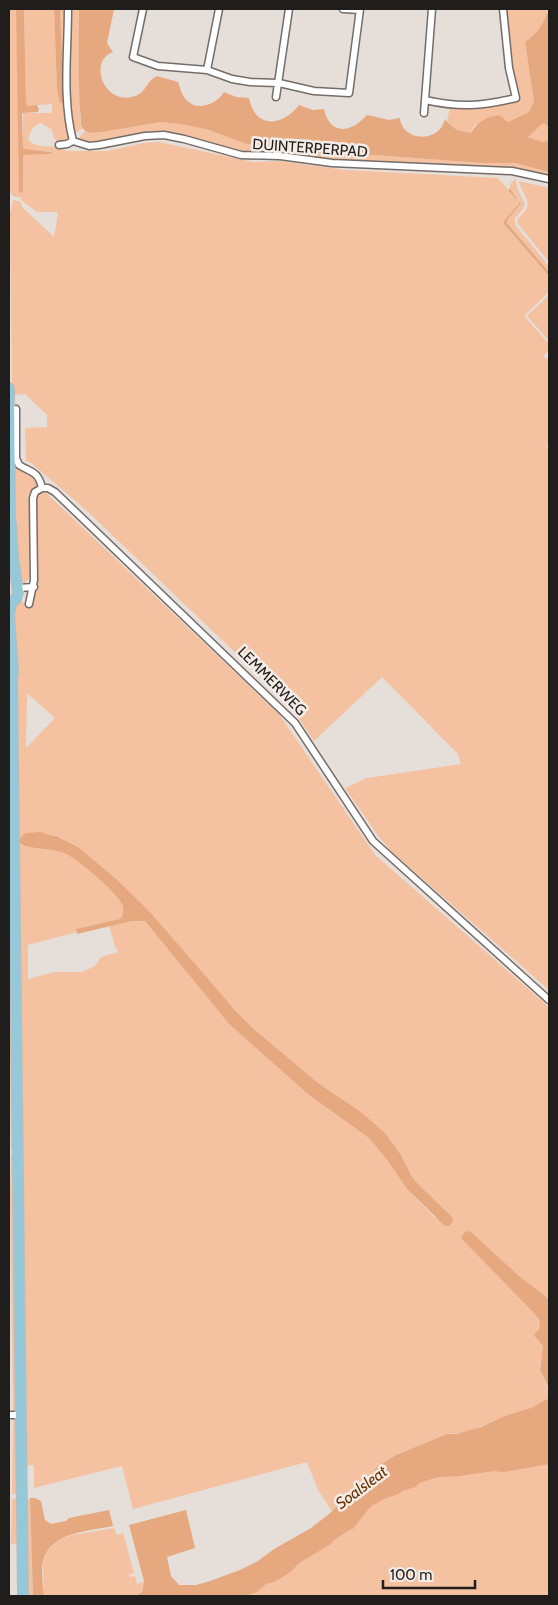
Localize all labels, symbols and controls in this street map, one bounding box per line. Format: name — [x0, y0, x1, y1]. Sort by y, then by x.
street label: DUINTERPERPAD — [252, 135, 368, 161]
street label: LEMMERWEG — [234, 643, 310, 719]
water label: Soalsleat — [332, 1461, 392, 1513]
scale bar — [383, 1558, 476, 1590]
text: 100 m — [390, 1566, 432, 1584]

